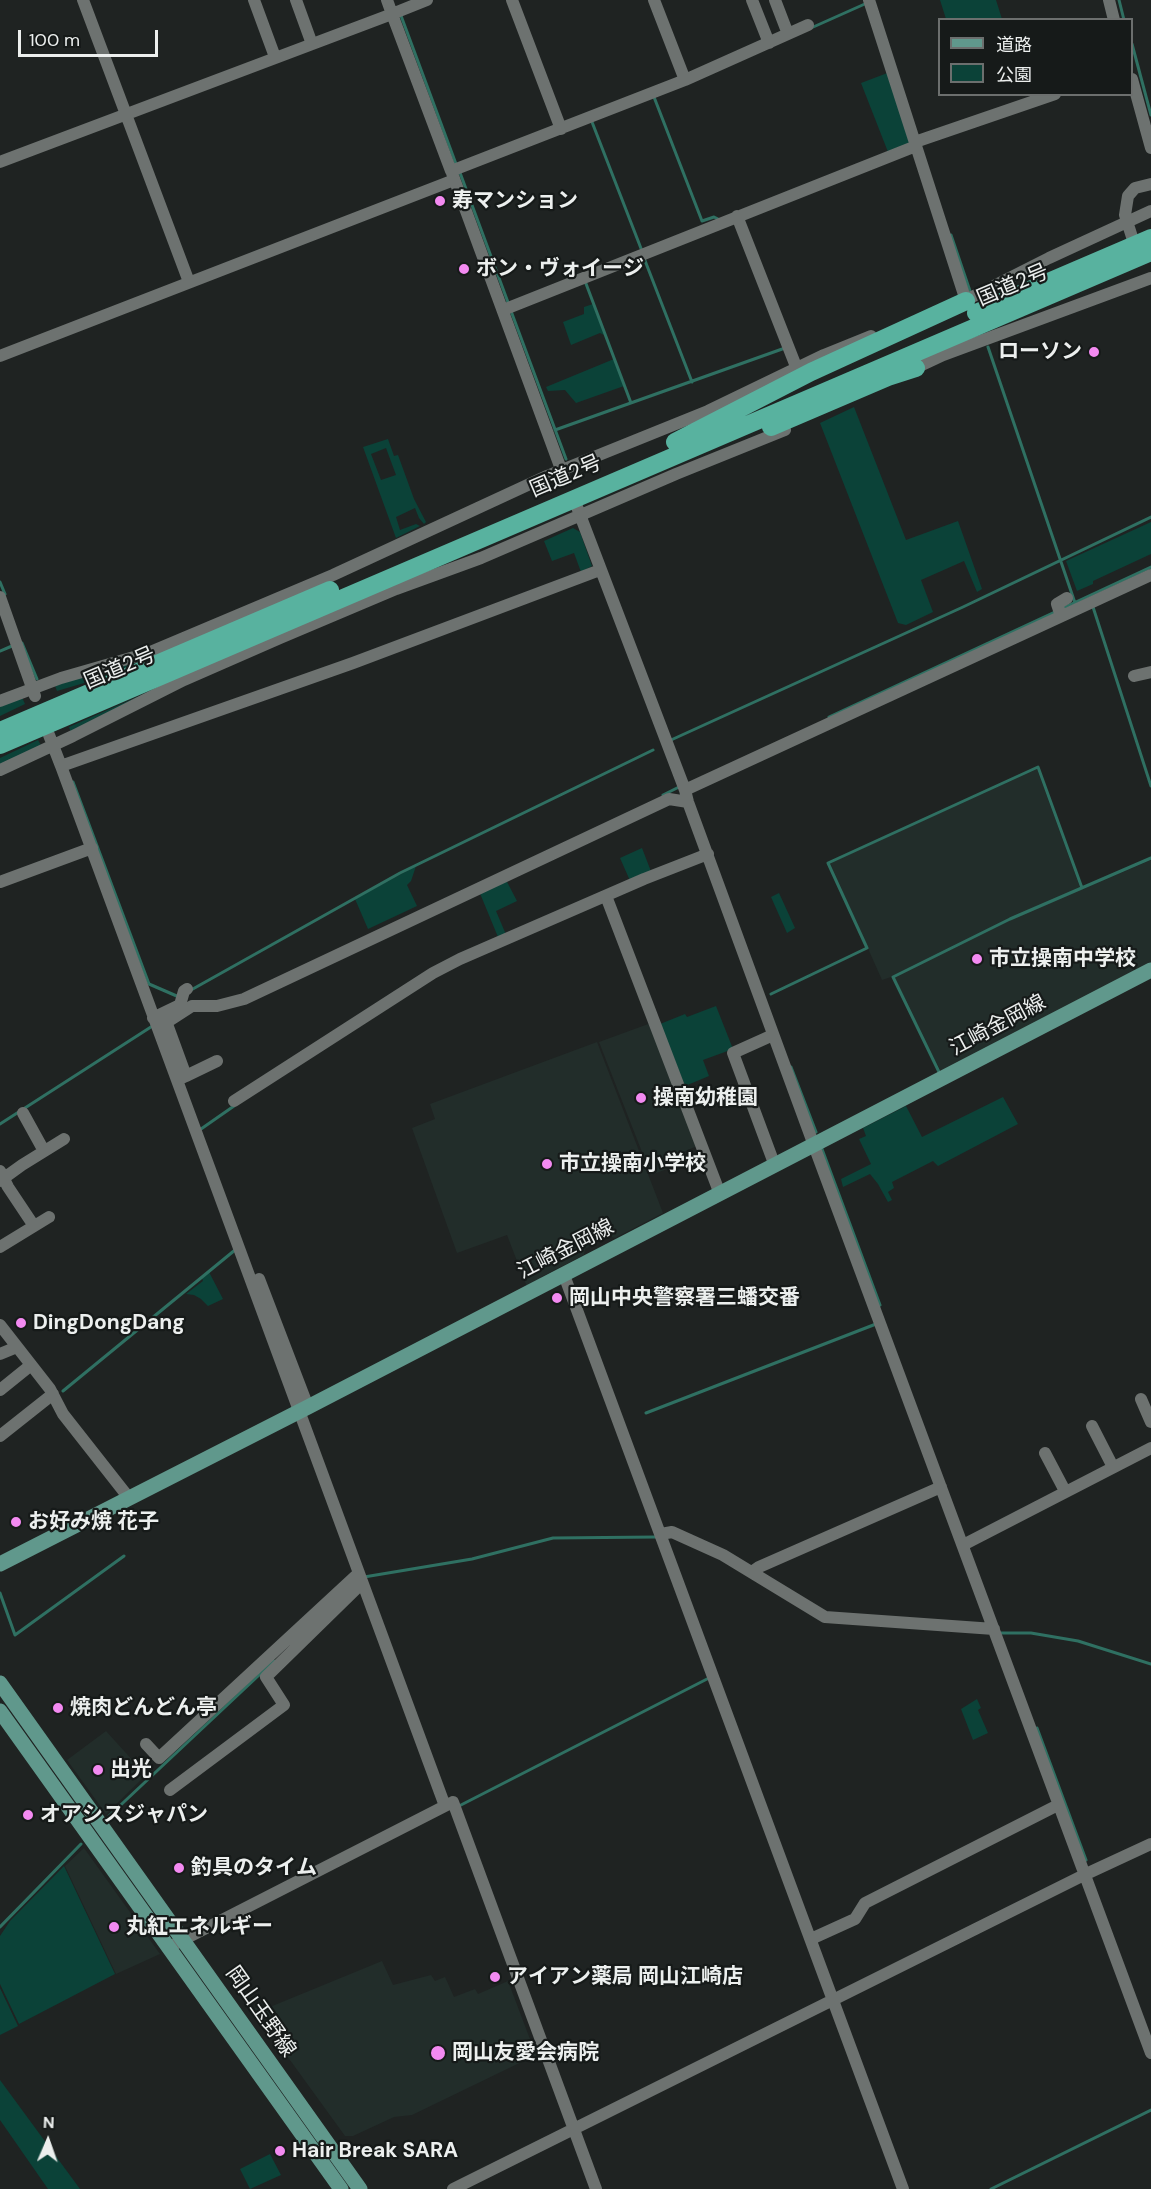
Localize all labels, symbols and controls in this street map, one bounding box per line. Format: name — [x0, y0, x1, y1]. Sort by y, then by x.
scale bar — [21, 18, 160, 56]
legend — [938, 18, 1133, 96]
text: 100 m — [29, 28, 80, 52]
text: 道路 — [996, 33, 1032, 57]
text: 公園 — [996, 63, 1032, 87]
place label: 寿マンション — [452, 188, 578, 214]
marker: 寿マンション — [433, 194, 447, 208]
place label: ボン・ヴォイージ — [476, 256, 644, 282]
street label: 国道2号 — [974, 260, 1052, 312]
marker: ボン・ヴォイージ — [457, 262, 471, 276]
place label: ローソン — [998, 339, 1082, 365]
marker: ローソン — [1087, 345, 1101, 359]
street label: 国道2号 — [527, 451, 605, 503]
street label: 国道2号 — [81, 643, 159, 695]
place label: 市立操南中学校 — [989, 946, 1136, 972]
marker: 市立操南中学校 — [970, 952, 984, 966]
street label: 江崎金岡線 — [946, 990, 1050, 1062]
place label: 操南幼稚園 — [653, 1085, 758, 1111]
marker: 操南幼稚園 — [634, 1091, 648, 1105]
place label: 市立操南小学校 — [559, 1151, 706, 1177]
marker: 市立操南小学校 — [540, 1157, 554, 1171]
street label: 江崎金岡線 — [514, 1215, 618, 1285]
place label: 岡山中央警察署三蟠交番 — [569, 1285, 800, 1311]
marker: 岡山中央警察署三蟠交番 — [550, 1291, 564, 1305]
place label: DingDongDang — [33, 1310, 185, 1336]
marker: DingDongDang — [14, 1316, 28, 1330]
place label: お好み焼 花子 — [28, 1509, 159, 1535]
marker: お好み焼 花子 — [9, 1515, 23, 1529]
place label: 焼肉どんどん亭 — [70, 1695, 217, 1721]
marker: 焼肉どんどん亭 — [51, 1701, 65, 1715]
place label: 出光 — [110, 1757, 152, 1783]
marker: 出光 — [91, 1763, 105, 1777]
place label: オアシスジャパン — [40, 1802, 208, 1828]
marker: オアシスジャパン — [21, 1808, 35, 1822]
place label: 釣具のタイム — [191, 1855, 317, 1881]
marker: 釣具のタイム — [172, 1861, 186, 1875]
place label: 丸紅エネルギー — [126, 1914, 273, 1940]
marker: 丸紅エネルギー — [107, 1920, 121, 1934]
street label: 岡山玉野線 — [220, 1962, 300, 2062]
place label: アイアン薬局 岡山江崎店 — [507, 1964, 743, 1990]
marker: アイアン薬局 岡山江崎店 — [488, 1970, 502, 1984]
place label: 岡山友愛会病院 — [452, 2040, 599, 2066]
marker: 岡山友愛会病院 — [429, 2044, 447, 2062]
north arrow — [18, 2111, 78, 2171]
text: N — [42, 2112, 55, 2133]
place label: Hair Break SARA — [292, 2138, 458, 2164]
marker: Hair Break SARA — [273, 2144, 287, 2158]

